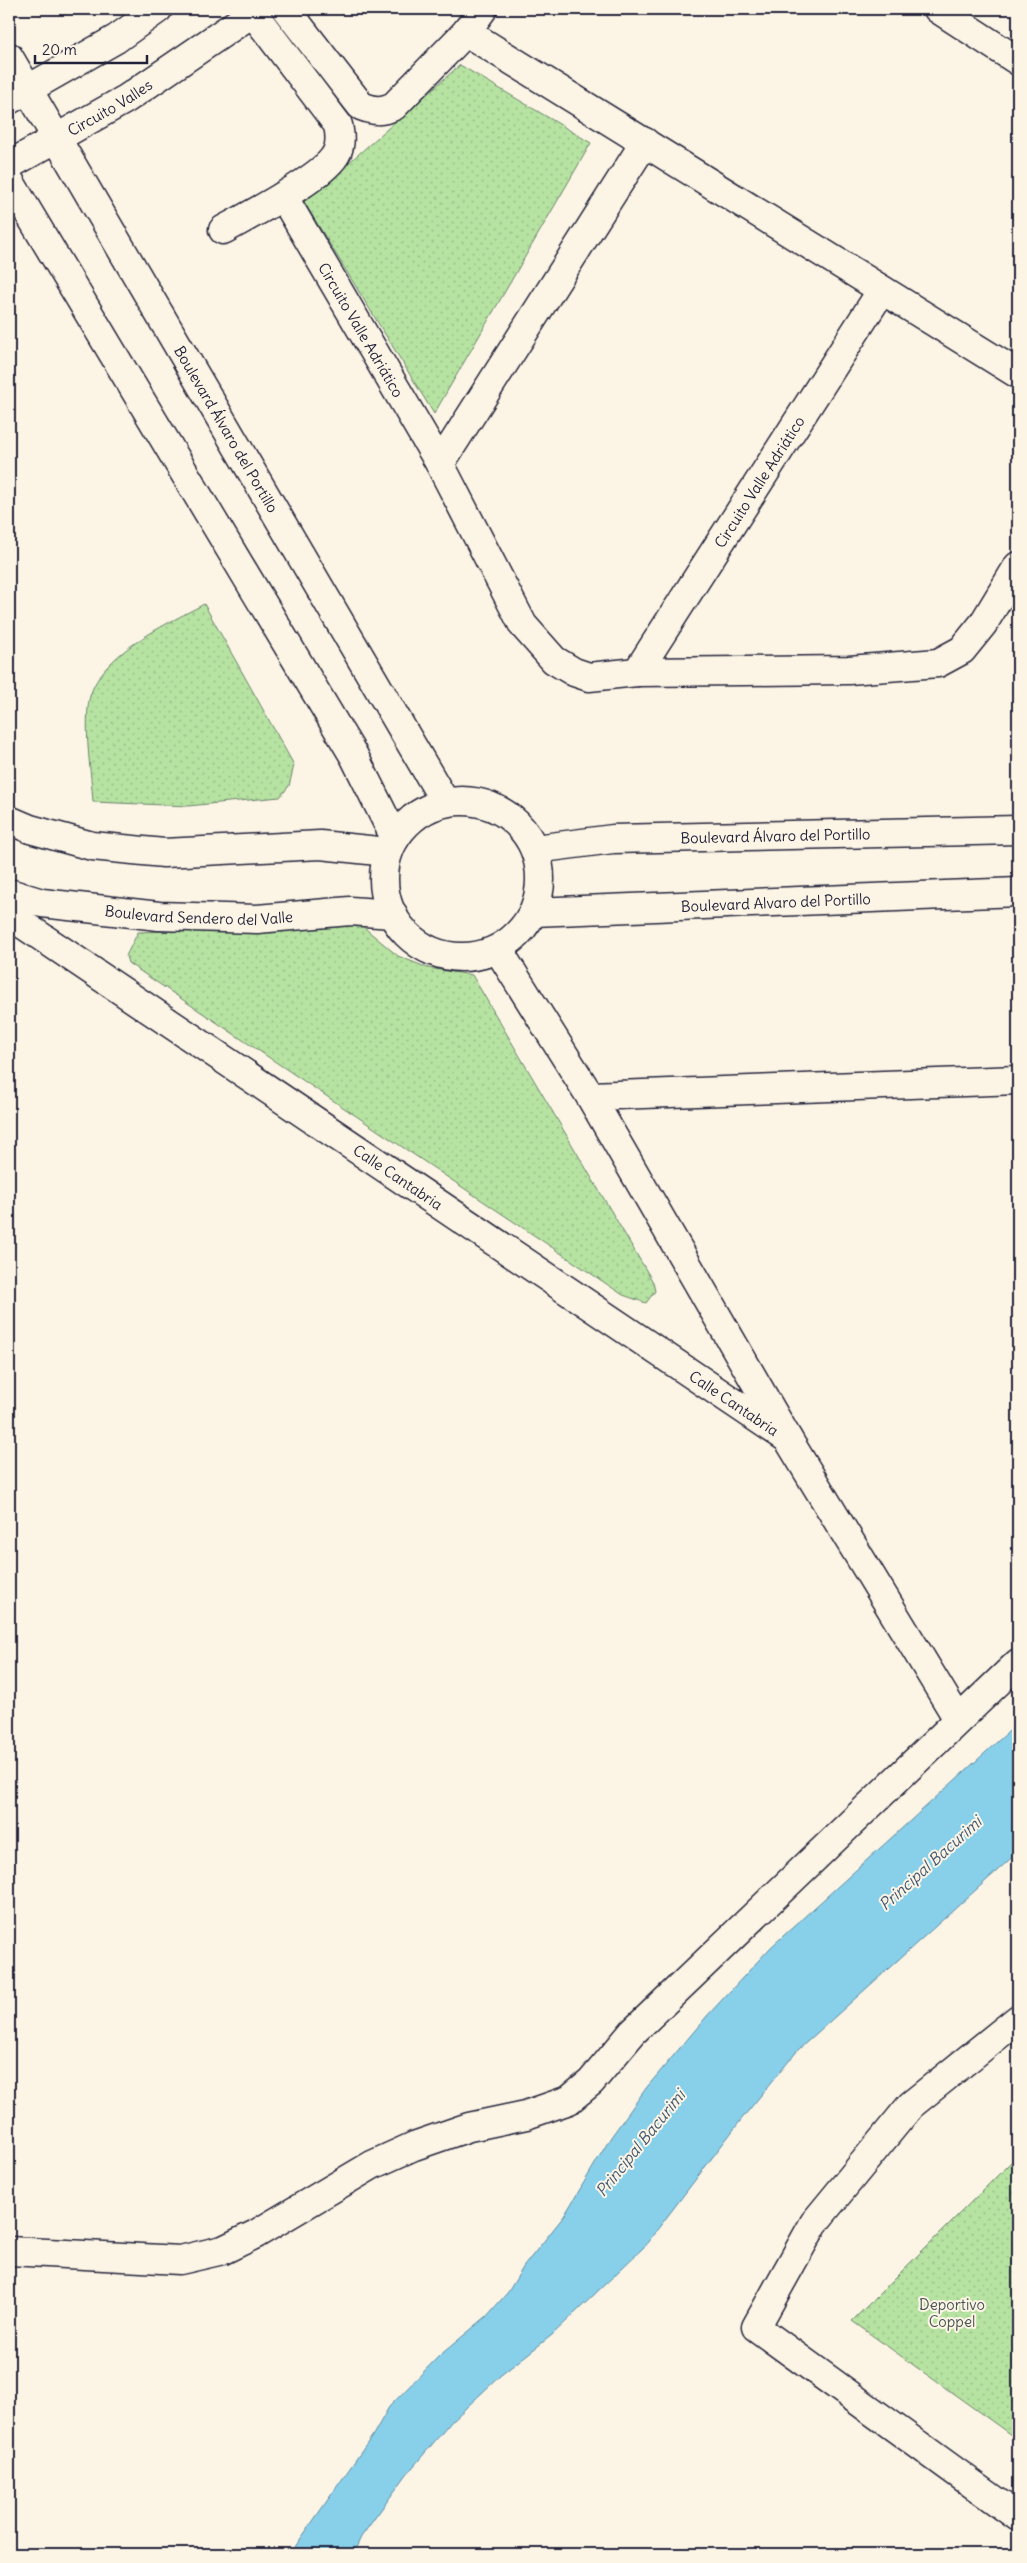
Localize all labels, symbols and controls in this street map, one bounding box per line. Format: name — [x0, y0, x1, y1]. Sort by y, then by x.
scale bar — [35, 32, 148, 64]
text: 20 m — [42, 40, 77, 59]
street label: Circuito Valles — [64, 75, 156, 140]
street label: Circuito Valle Adriático — [315, 259, 408, 400]
street label: Boulevard Álvaro del Portillo — [170, 342, 283, 516]
street label: Circuito Valle Adriático — [710, 412, 808, 551]
street label: Boulevard Álvaro del Portillo — [680, 824, 871, 847]
street label: Boulevard Alvaro del Portillo — [680, 889, 871, 915]
street label: Boulevard Sendero del Valle — [104, 901, 294, 929]
street label: Calle Cantabria — [350, 1140, 447, 1214]
street label: Calle Cantabria — [686, 1366, 783, 1440]
water label: Principal Bacurimi — [875, 1810, 987, 1914]
water label: Principal Bacurimi — [591, 2084, 691, 2200]
park label: Deportivo Coppel — [919, 2295, 985, 2331]

